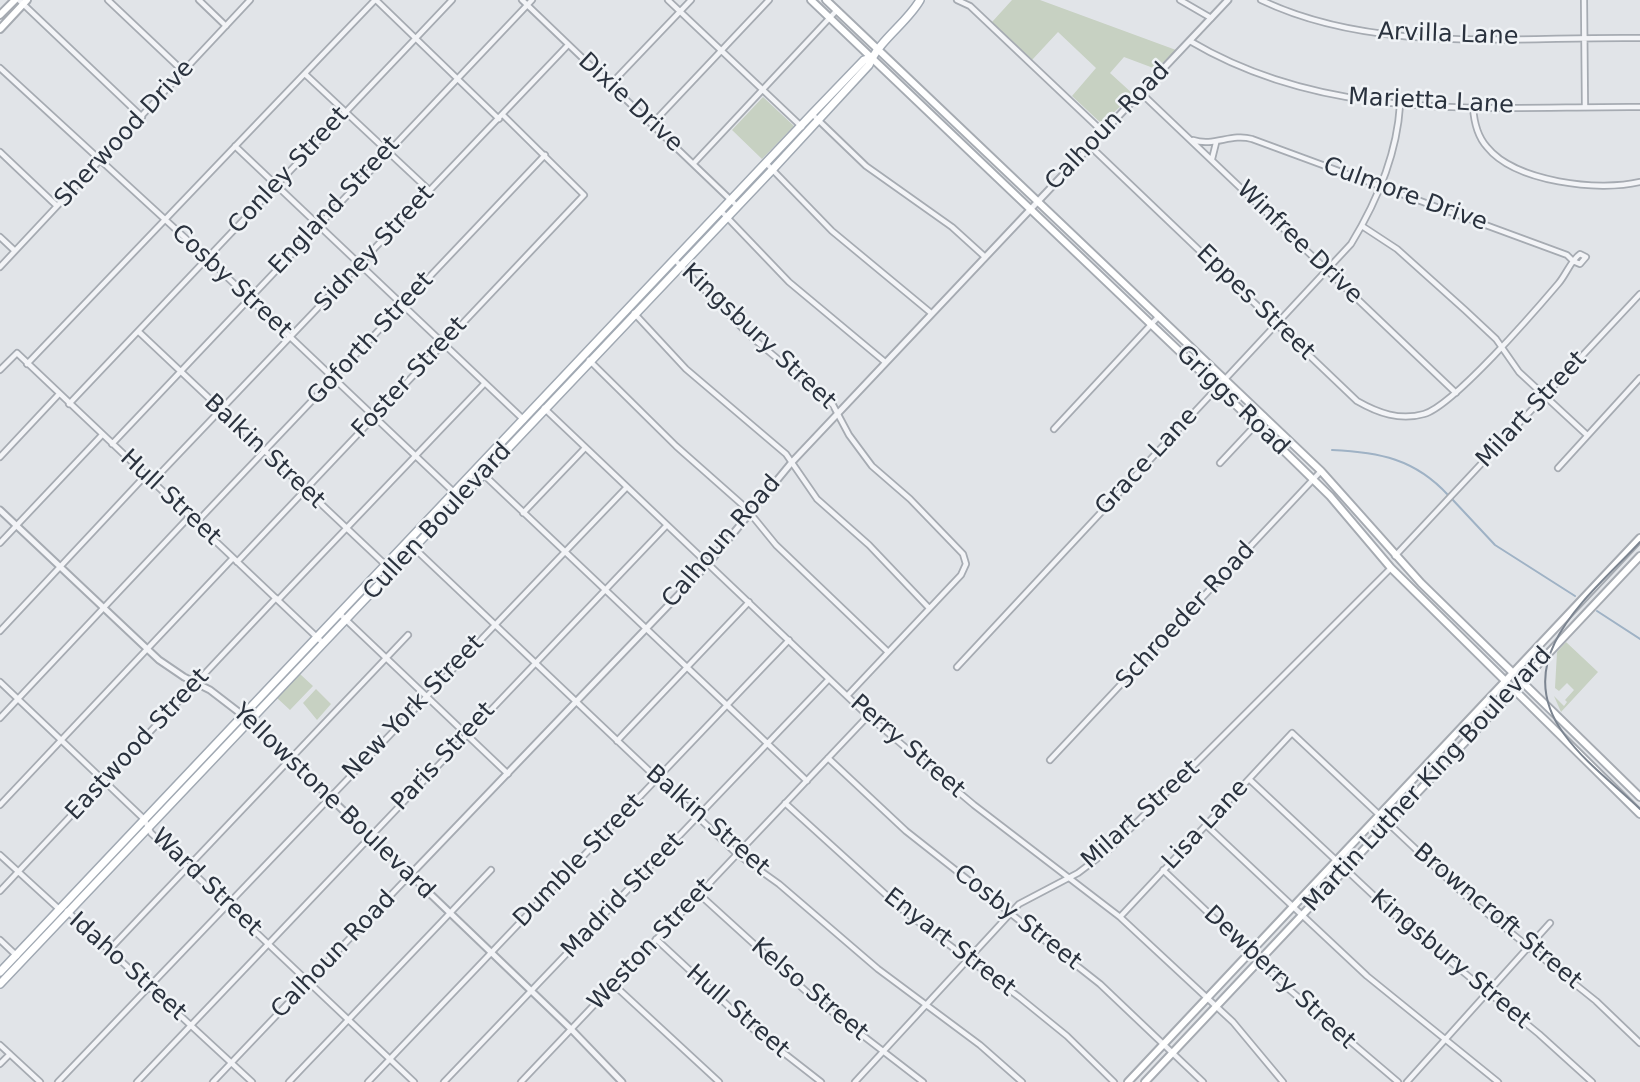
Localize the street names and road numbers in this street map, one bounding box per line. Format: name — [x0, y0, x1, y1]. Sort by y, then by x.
street label: Arvilla Lane — [1377, 18, 1519, 52]
street label: Dixie Drive — [572, 47, 688, 159]
street label: Sherwood Drive — [49, 54, 201, 214]
street label: Calhoun Road — [1040, 57, 1176, 197]
street label: Marietta Lane — [1347, 83, 1515, 121]
street label: Conley Street — [223, 102, 355, 240]
street label: England Street — [264, 131, 406, 281]
street label: Culmore Drive — [1319, 152, 1491, 238]
street label: Winfree Drive — [1230, 176, 1368, 310]
street label: Sidney Street — [309, 180, 441, 318]
street label: Cosby Street — [165, 219, 297, 345]
street label: Eppes Street — [1190, 239, 1320, 367]
street label: Kingsbury Street — [675, 258, 841, 416]
street label: Goforth Street — [302, 266, 440, 412]
street label: Foster Street — [347, 312, 473, 444]
street label: Griggs Road — [1170, 340, 1294, 462]
street label: Milart Street — [1471, 346, 1593, 474]
street label: Balkin Street — [198, 389, 330, 515]
street label: Grace Lane — [1090, 402, 1204, 522]
street label: Cullen Boulevard — [358, 437, 518, 607]
street label: Hull Street — [114, 444, 226, 552]
street label: Calhoun Road — [657, 470, 787, 614]
street label: Schroeder Road — [1111, 537, 1261, 695]
street label: New York Street — [337, 629, 491, 787]
street label: Martin Luther King Boulevard — [1298, 642, 1558, 918]
street label: Eastwood Street — [60, 663, 216, 827]
street label: Perry Street — [844, 689, 970, 805]
street label: Paris Street — [387, 697, 501, 817]
street label: Yellowstone Boulevard — [226, 698, 440, 906]
street label: Milart Street — [1076, 755, 1206, 875]
street label: Balkin Street — [639, 760, 775, 882]
street label: Lisa Lane — [1157, 774, 1255, 876]
street label: Dumble Street — [508, 788, 650, 934]
street label: Ward Street — [145, 823, 267, 943]
street label: Madrid Street — [556, 827, 690, 965]
street label: Browncroft Street — [1407, 838, 1587, 996]
street label: Cosby Street — [947, 859, 1087, 977]
street label: Weston Street — [583, 873, 719, 1017]
street label: Enyart Street — [877, 883, 1021, 1003]
street label: Calhoun Road — [266, 885, 402, 1025]
street label: Kingsbury Street — [1364, 885, 1536, 1035]
street label: Dewberry Street — [1197, 900, 1361, 1056]
street label: Idaho Street — [63, 907, 191, 1027]
street label: Kelso Street — [745, 933, 873, 1047]
street label: Hull Street — [680, 959, 794, 1065]

